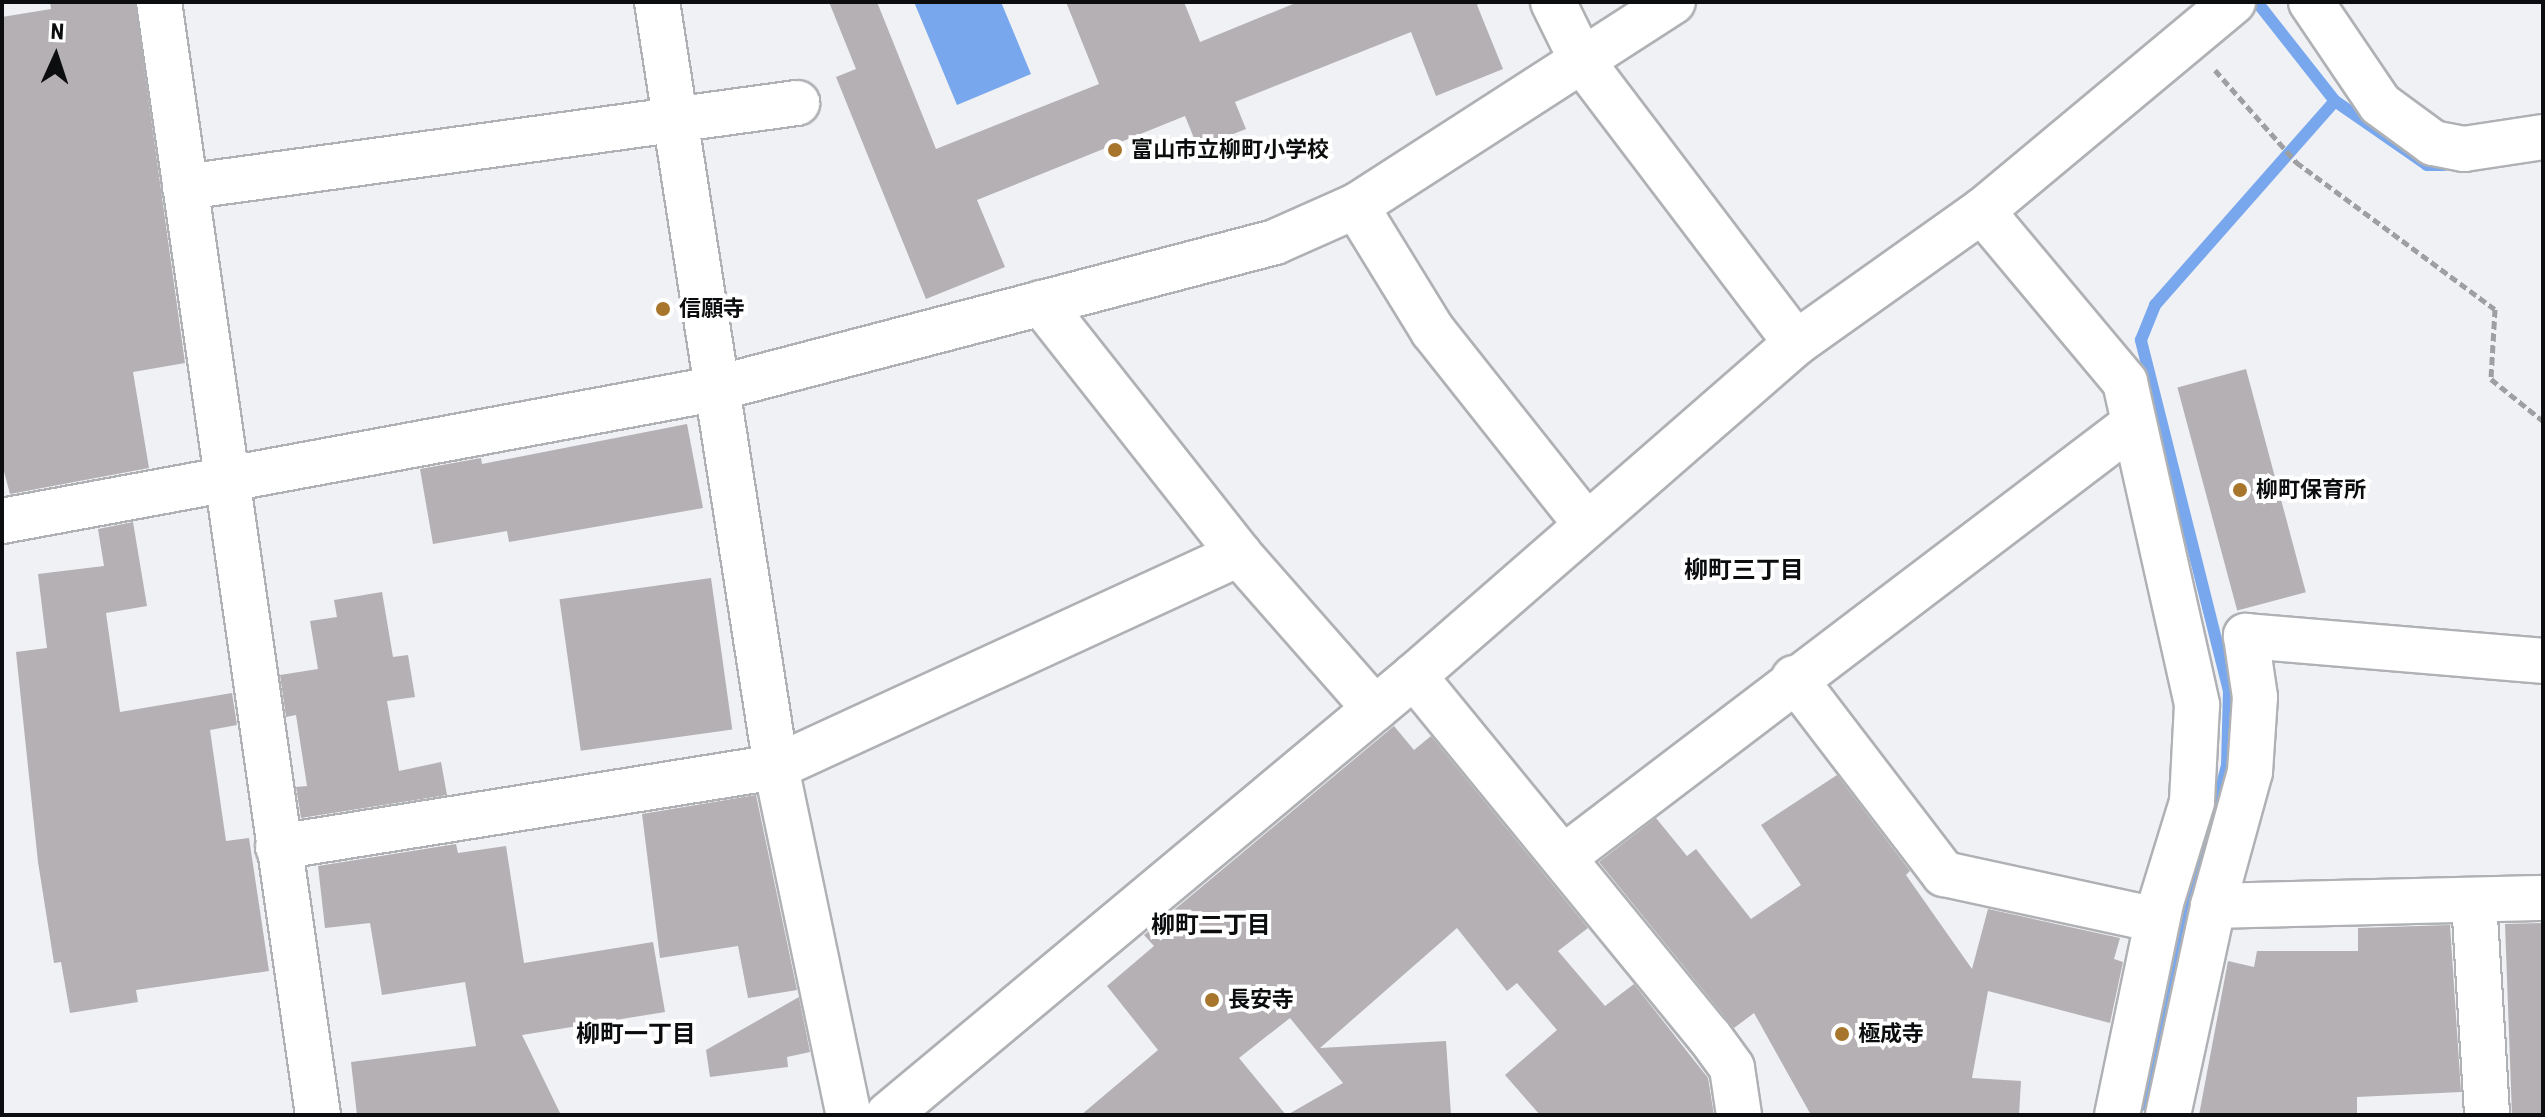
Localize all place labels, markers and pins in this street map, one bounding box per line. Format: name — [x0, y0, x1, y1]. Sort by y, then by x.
place label: 富山市立柳町小学校 — [1131, 137, 1329, 163]
marker: 富山市立柳町小学校 — [1106, 141, 1124, 159]
place label: 信願寺 — [679, 296, 745, 322]
marker: 信願寺 — [654, 300, 672, 318]
place label: 柳町保育所 — [2256, 477, 2366, 503]
marker: 柳町保育所 — [2231, 481, 2249, 499]
place label: 長安寺 — [1228, 987, 1294, 1013]
marker: 長安寺 — [1203, 991, 1221, 1009]
place label: 極成寺 — [1858, 1021, 1924, 1047]
marker: 極成寺 — [1833, 1025, 1851, 1043]

